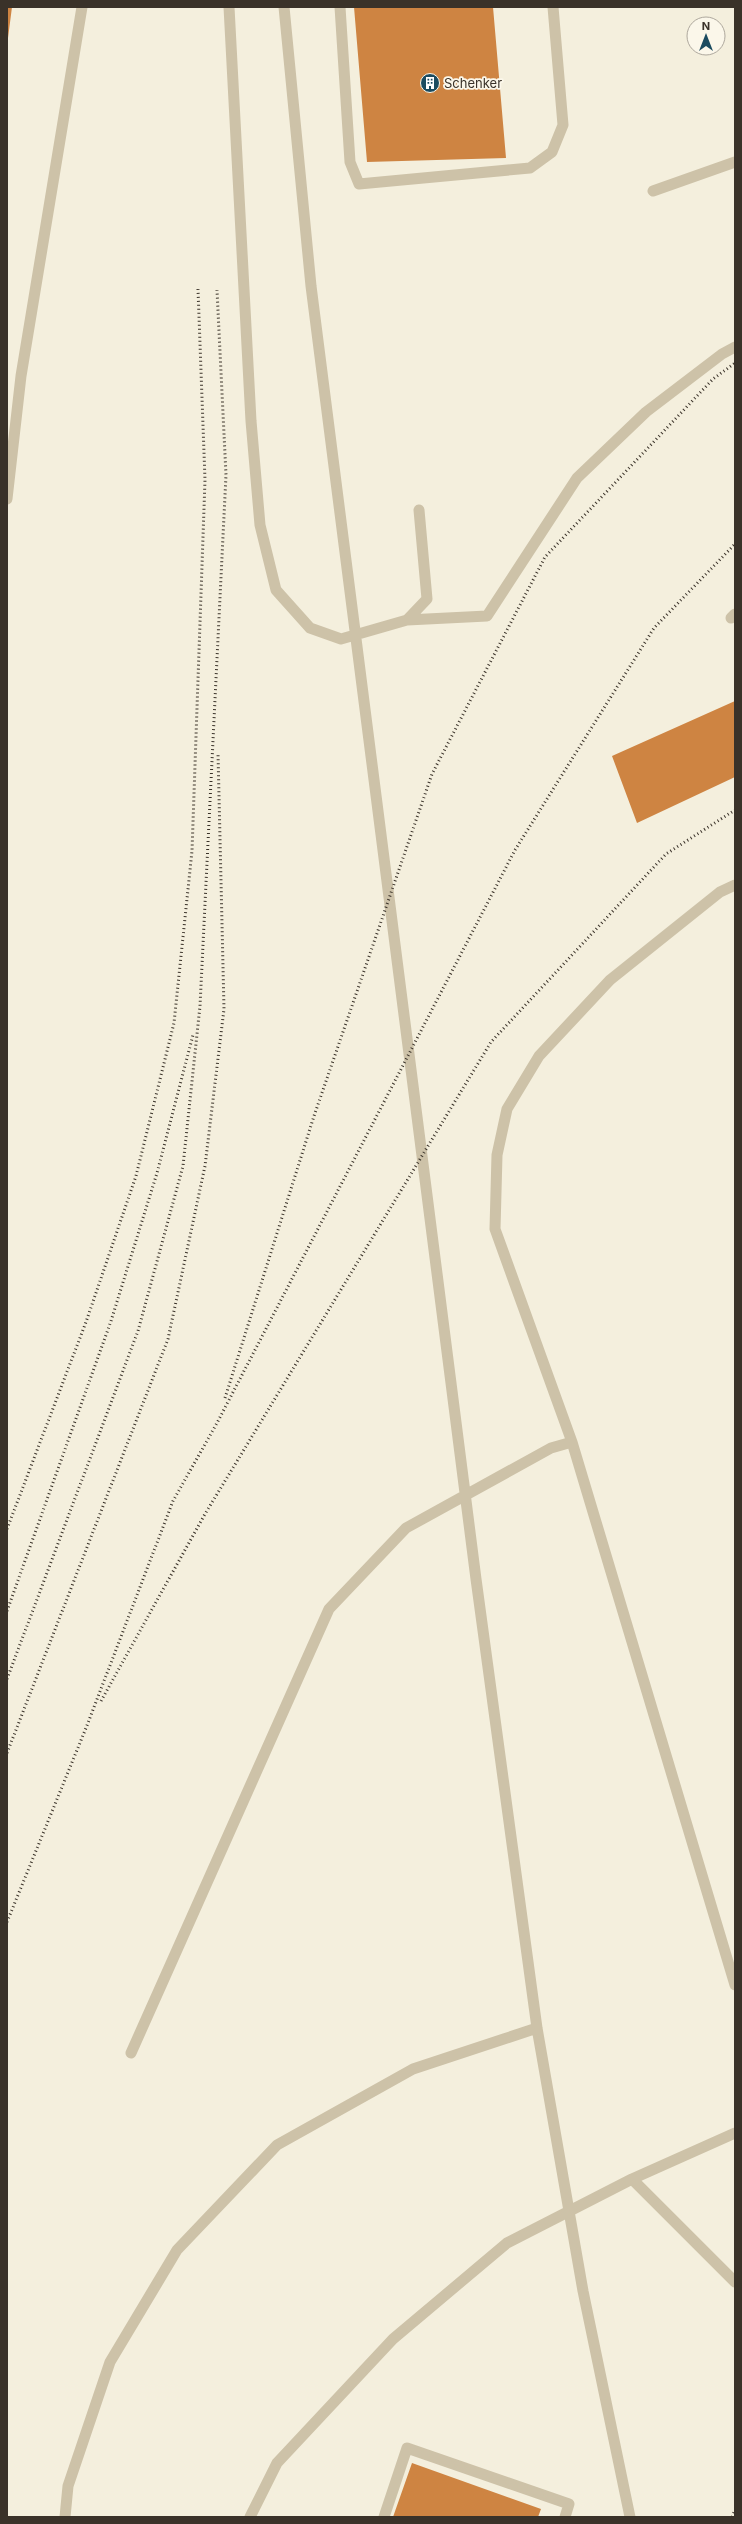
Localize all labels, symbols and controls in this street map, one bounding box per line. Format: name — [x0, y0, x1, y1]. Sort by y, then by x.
north arrow — [686, 16, 726, 56]
text: N — [702, 19, 710, 33]
building icon: Schenker — [419, 72, 441, 94]
place label: Schenker — [444, 75, 502, 91]

